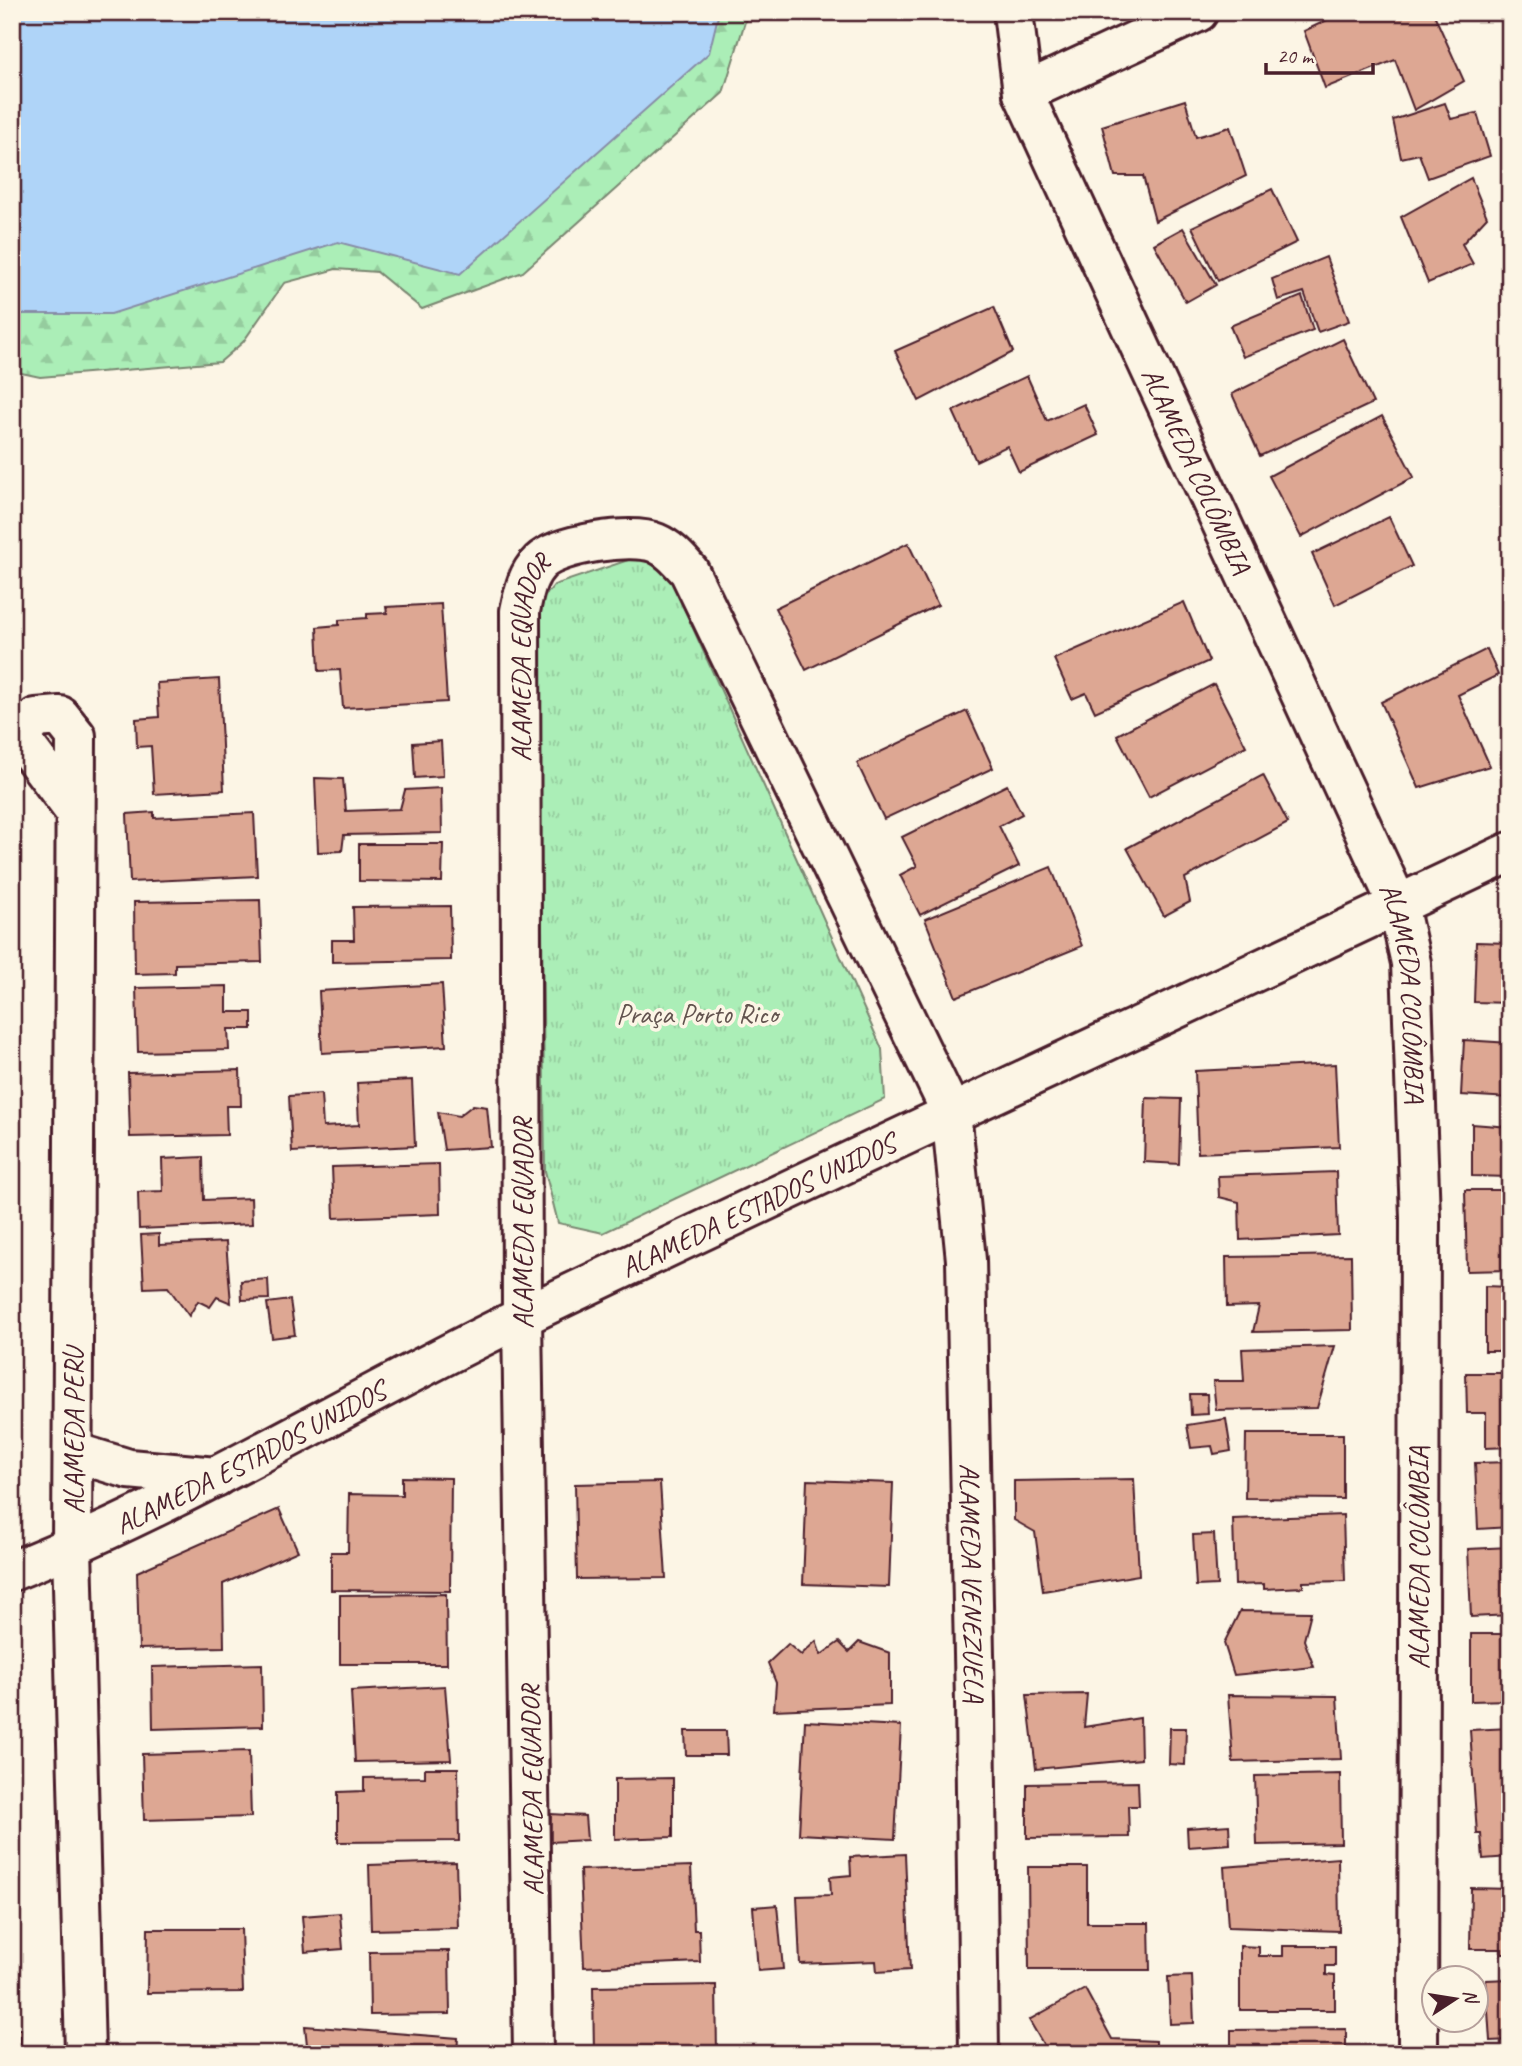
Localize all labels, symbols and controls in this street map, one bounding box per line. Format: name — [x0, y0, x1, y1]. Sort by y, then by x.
scale bar — [1266, 32, 1373, 76]
text: 20 m — [1277, 43, 1315, 69]
street label: ALAMEDA COLÔMBIA — [1134, 362, 1260, 580]
street label: ALAMEDA EQUADOR — [503, 544, 559, 762]
street label: ALAMEDA COLÔMBIA — [1372, 877, 1433, 1104]
park label: Praça Porto Rico — [616, 996, 781, 1031]
street label: ALAMEDA EQUADOR — [505, 1115, 540, 1329]
street label: ALAMEDA ESTADOS UNIDOS — [615, 1123, 906, 1285]
street label: ALAMEDA PERU — [56, 1343, 91, 1514]
street label: ALAMEDA ESTADOS UNIDOS — [109, 1370, 396, 1542]
street label: ALAMEDA COLÔMBIA — [1401, 1446, 1436, 1669]
street label: ALAMEDA VENEZUELA — [952, 1463, 992, 1704]
street label: ALAMEDA EQUADOR — [512, 1682, 551, 1896]
north arrow — [1420, 1965, 1490, 2035]
text: N — [1458, 1987, 1484, 2007]

